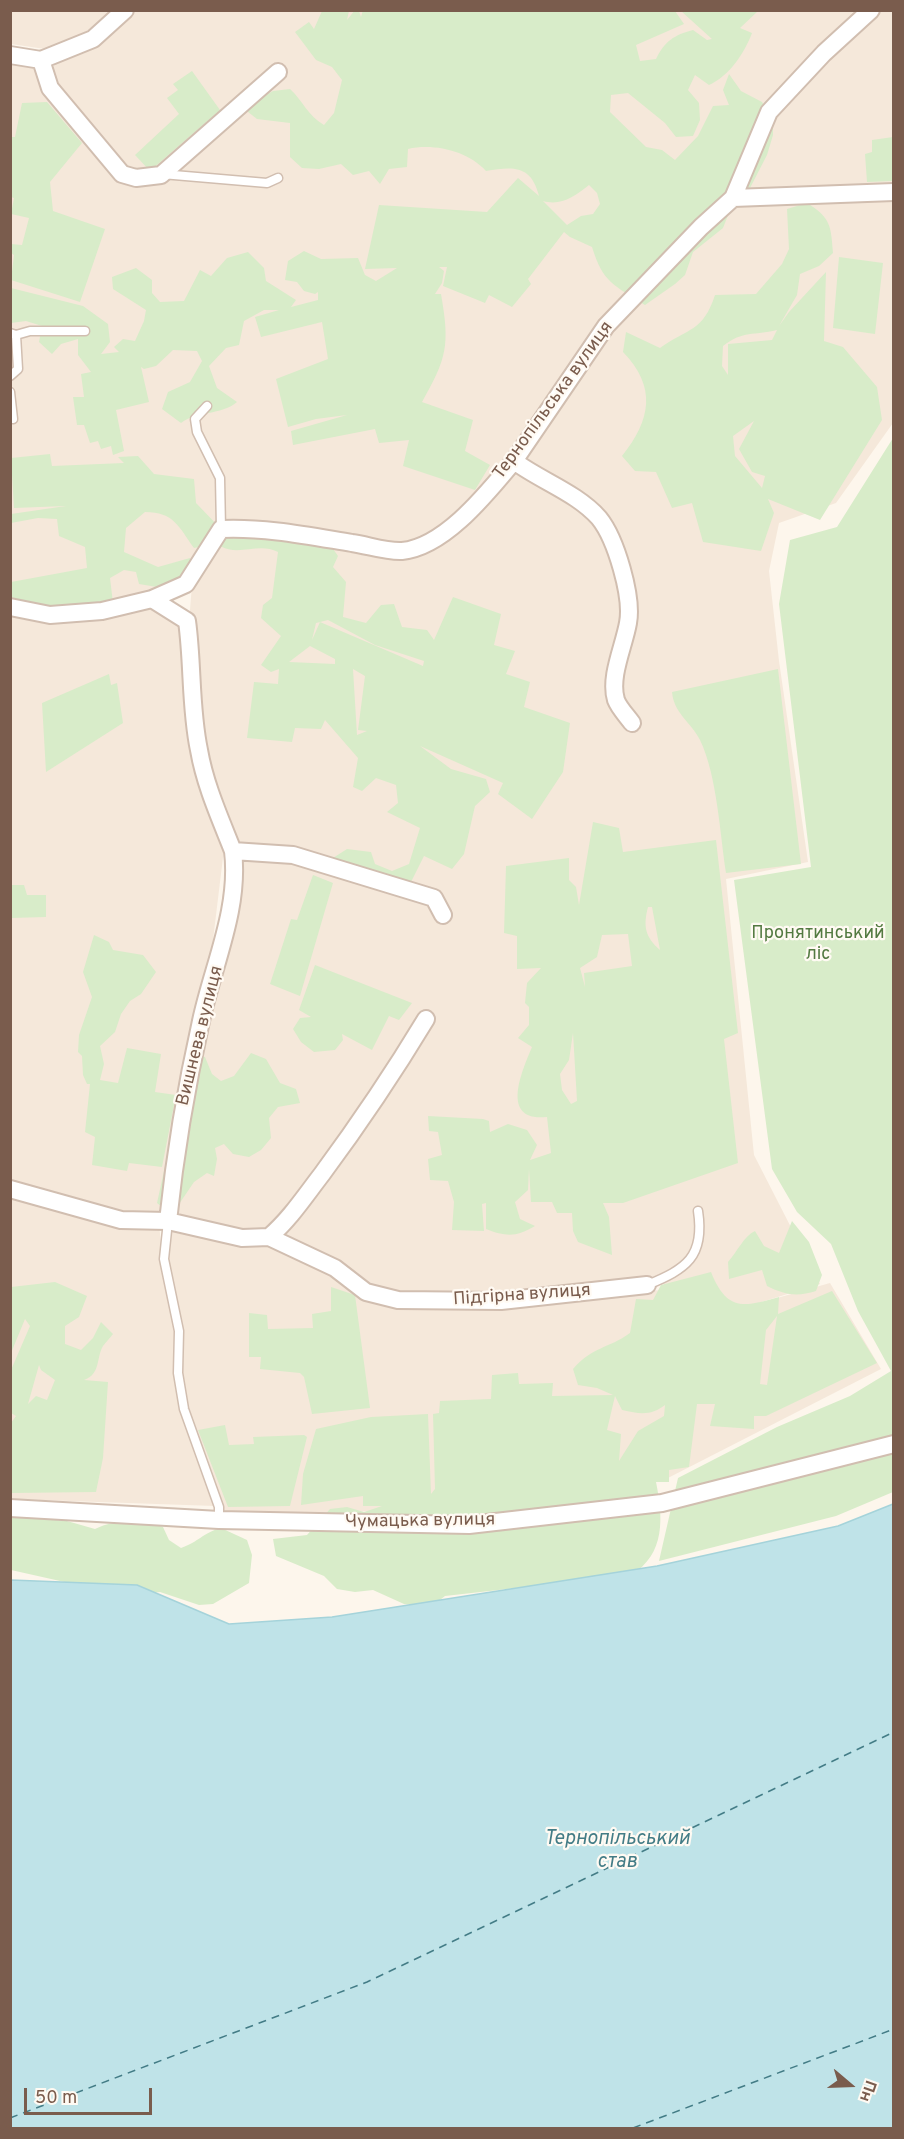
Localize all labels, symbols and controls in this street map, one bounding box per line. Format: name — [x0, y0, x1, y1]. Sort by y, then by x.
street label: Тернопільська вулиця — [489, 318, 619, 484]
park label: Пронятинський ліс — [751, 923, 885, 966]
street label: Вишнева вулиця — [173, 964, 229, 1108]
street label: Підгірна вулиця — [452, 1280, 592, 1312]
street label: Чумацька вулиця — [345, 1510, 495, 1534]
water label: Тернопільський став — [544, 1828, 690, 1875]
north arrow — [820, 2055, 880, 2115]
scale bar — [27, 2076, 154, 2114]
text: Пн — [854, 2077, 880, 2104]
text: 50 m — [35, 2087, 77, 2110]

